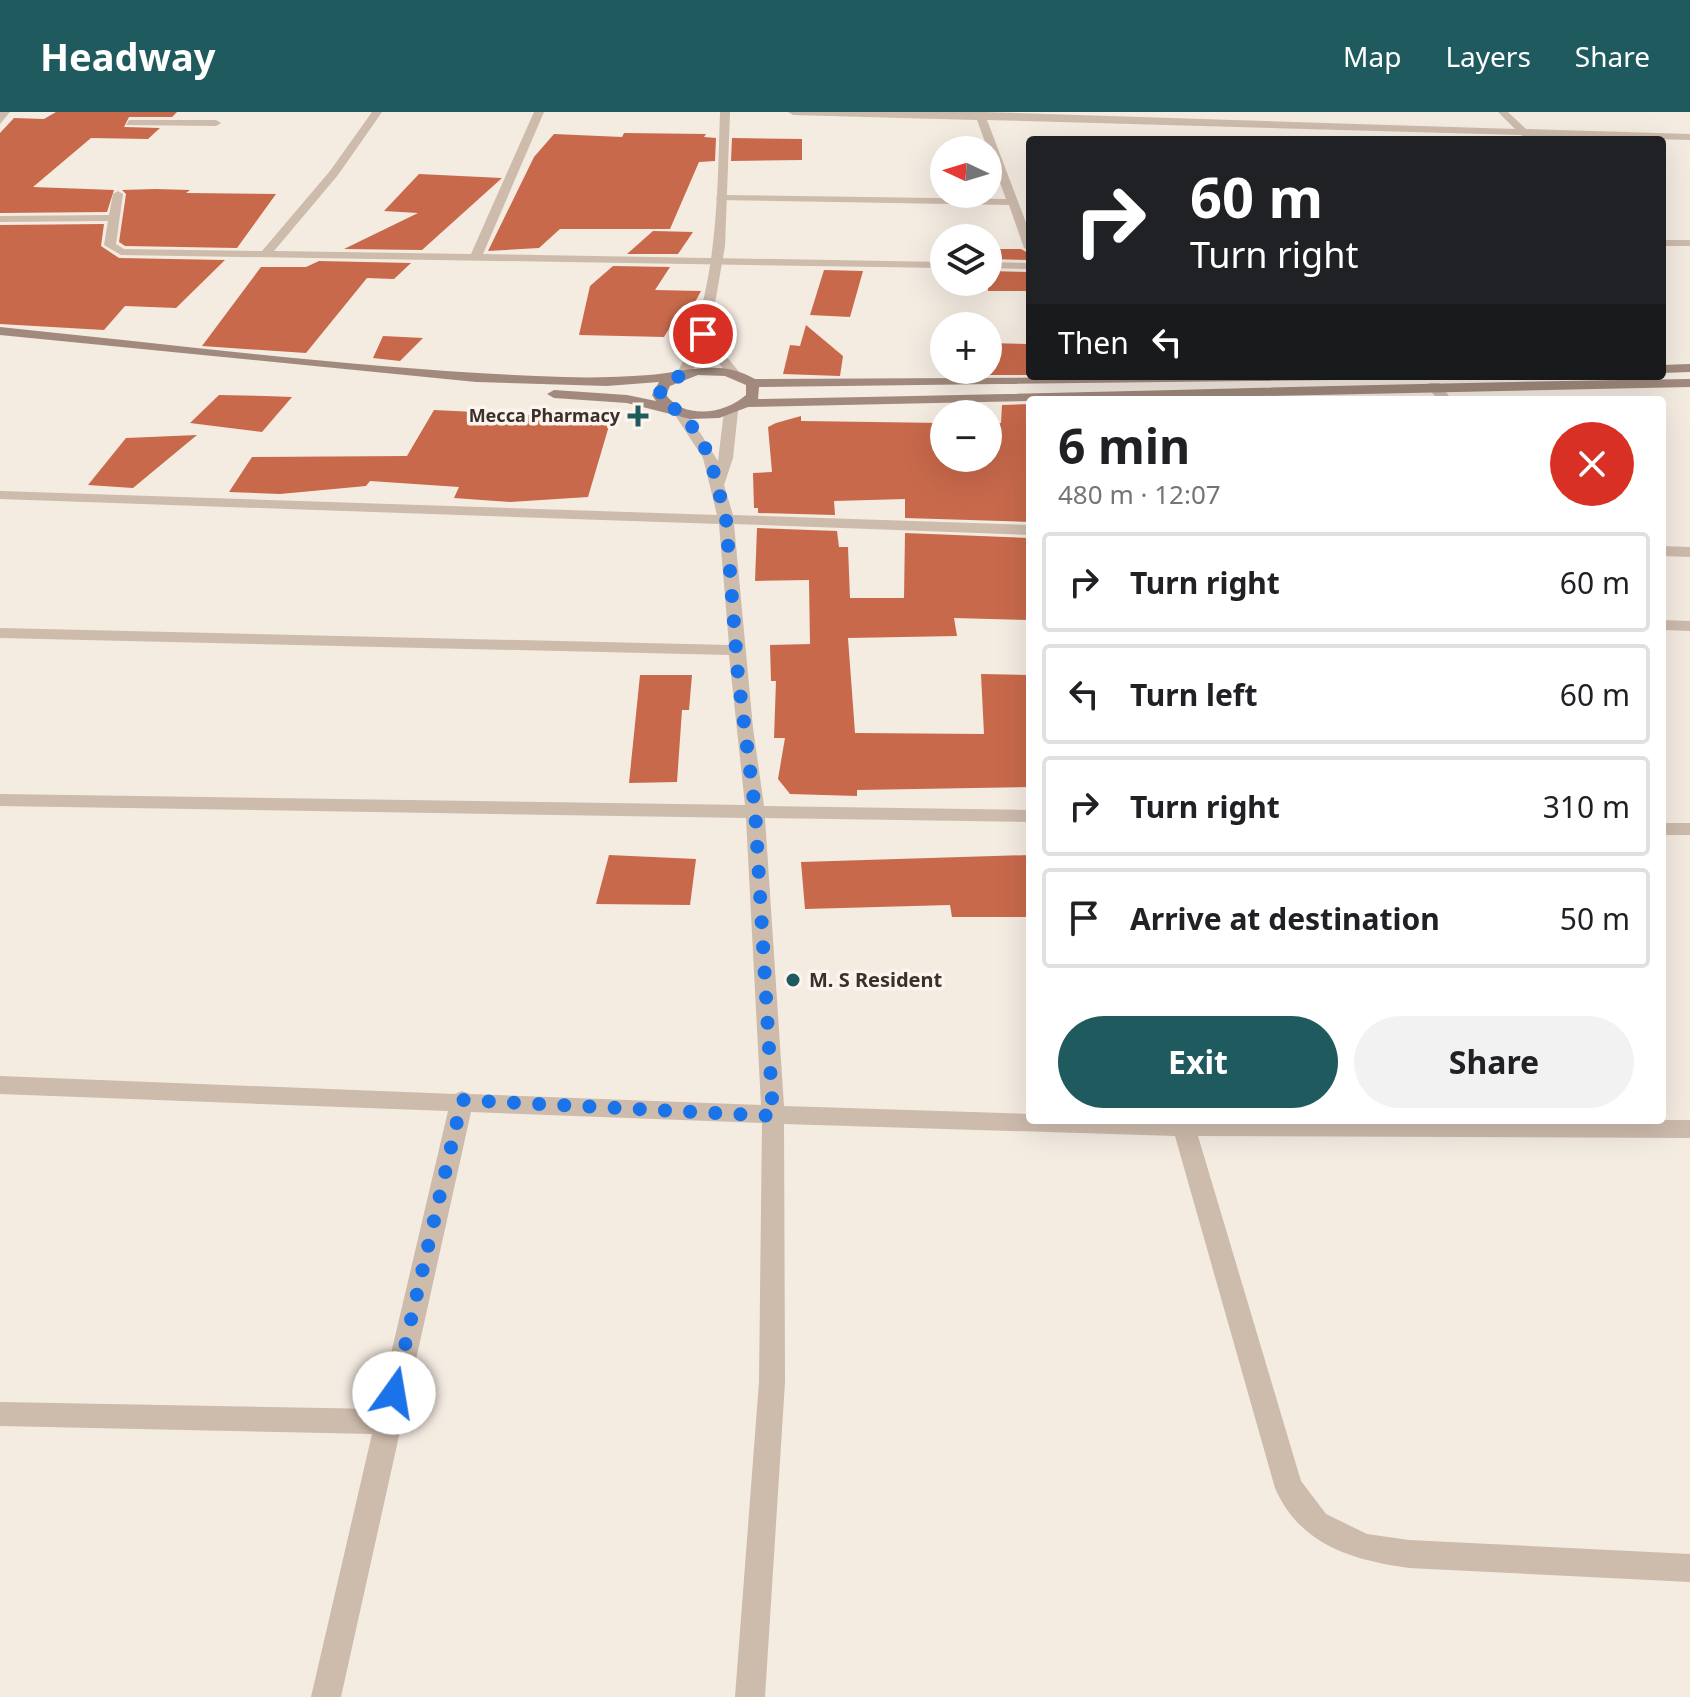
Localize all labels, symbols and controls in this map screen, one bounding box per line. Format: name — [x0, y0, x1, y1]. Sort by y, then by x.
text: Headway — [40, 30, 216, 82]
text: Map — [1343, 37, 1401, 75]
text: Layers — [1445, 37, 1531, 75]
text: Share — [1575, 37, 1650, 75]
north arrow — [930, 136, 1002, 208]
map controls — [930, 136, 1002, 472]
text: 60 m — [1190, 158, 1323, 234]
icon: right — [1058, 168, 1162, 272]
button: layers — [930, 224, 1002, 296]
text: Turn right — [1190, 230, 1358, 279]
pin — [669, 300, 737, 368]
icon: arrive — [681, 312, 725, 356]
button: + — [930, 312, 1002, 384]
icon: left — [1145, 320, 1189, 364]
text: Then — [1058, 322, 1129, 363]
button: − — [930, 400, 1002, 472]
place label: Mecca Pharmacy — [469, 403, 621, 427]
marker: Mecca Pharmacy — [627, 405, 649, 427]
text: 6 min — [1058, 413, 1190, 478]
button: close — [1550, 422, 1634, 506]
text: 480 m · 12:07 — [1058, 476, 1221, 512]
icon: right — [1062, 560, 1106, 604]
text: Turn right — [1130, 562, 1280, 603]
text: 60 m — [1560, 562, 1630, 603]
icon: left — [1062, 672, 1106, 716]
text: Turn left — [1130, 674, 1258, 715]
text: 60 m — [1560, 674, 1630, 715]
icon: right — [1062, 784, 1106, 828]
text: Turn right — [1130, 786, 1280, 827]
text: 310 m — [1543, 786, 1630, 827]
icon: arrive — [1062, 896, 1106, 940]
text: Arrive at destination — [1130, 898, 1440, 939]
text: 50 m — [1560, 898, 1630, 939]
place label: M. S Resident — [809, 966, 943, 993]
marker: M. S Resident — [784, 971, 802, 989]
button: Exit — [1058, 1016, 1338, 1108]
button: Share — [1354, 1016, 1634, 1108]
position arrow — [352, 1351, 436, 1435]

